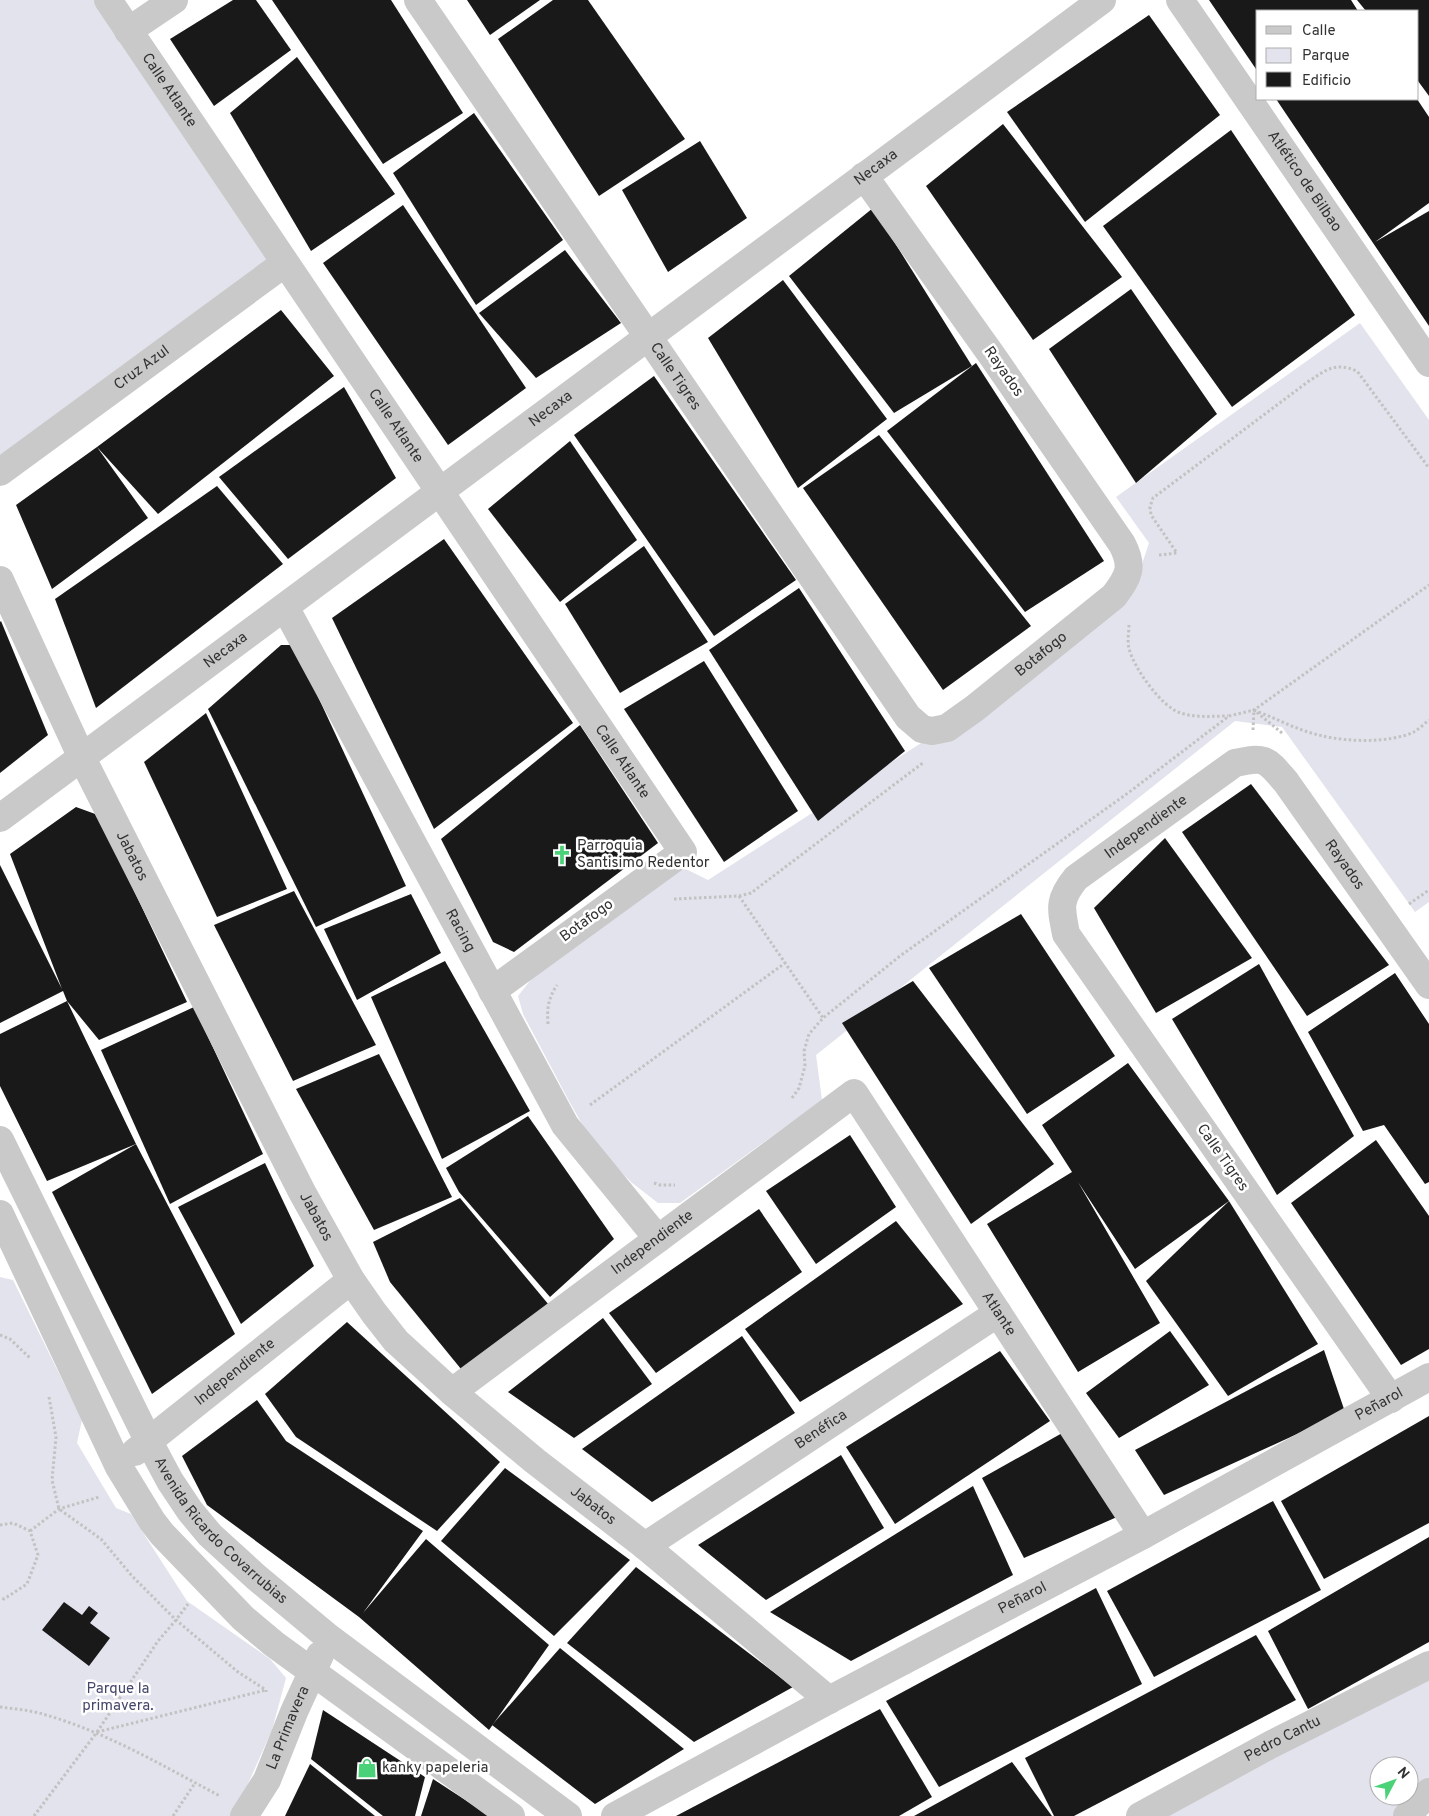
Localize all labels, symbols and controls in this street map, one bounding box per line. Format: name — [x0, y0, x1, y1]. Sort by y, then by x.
legend — [1256, 10, 1419, 100]
text: Calle — [1302, 22, 1336, 41]
text: Parque — [1302, 47, 1350, 66]
street label: Calle Atlante — [137, 49, 201, 131]
text: Edificio — [1302, 72, 1351, 91]
street label: Atlético de Bilbao — [1263, 127, 1346, 236]
street label: Necaxa — [850, 145, 902, 190]
street label: Calle Tigres — [645, 339, 705, 414]
street label: Cruz Azul — [110, 341, 174, 395]
street label: Rayados — [979, 343, 1027, 401]
street label: Calle Atlante — [364, 385, 427, 467]
street label: Necaxa — [525, 387, 576, 432]
street label: Necaxa — [200, 628, 251, 673]
street label: Botafogo — [1011, 628, 1071, 681]
street label: Calle Atlante — [590, 721, 654, 803]
street label: Independiente — [1101, 791, 1191, 863]
street label: Jabatos — [111, 828, 152, 884]
street label: Rayados — [1320, 836, 1369, 894]
place label: Parroquia Santisimo Redentor — [577, 837, 710, 873]
church icon: Parroquia Santisimo Redentor — [551, 844, 573, 866]
street label: Botafogo — [557, 895, 617, 947]
street label: Racing — [441, 906, 479, 956]
street label: Calle Tigres — [1192, 1121, 1252, 1195]
street label: Jabatos — [295, 1189, 337, 1245]
street label: Independiente — [608, 1206, 697, 1280]
street label: Atlante — [977, 1288, 1020, 1340]
street label: Independiente — [191, 1334, 279, 1410]
street label: Peñarol — [1352, 1384, 1407, 1425]
street label: Benéfica — [791, 1406, 851, 1454]
street label: Avenida Ricardo Covarrubias — [150, 1454, 291, 1609]
street label: Jabatos — [566, 1482, 620, 1530]
street label: Peñarol — [995, 1578, 1050, 1619]
park label: Parque la primavera. — [82, 1680, 154, 1716]
street label: La Primavera — [263, 1683, 314, 1772]
street label: Pedro Cantu — [1241, 1712, 1324, 1767]
north arrow — [1369, 1756, 1419, 1806]
shop icon: kanky papeleria — [356, 1757, 378, 1779]
place label: kanky papeleria — [382, 1759, 488, 1778]
text: N — [1393, 1764, 1412, 1783]

